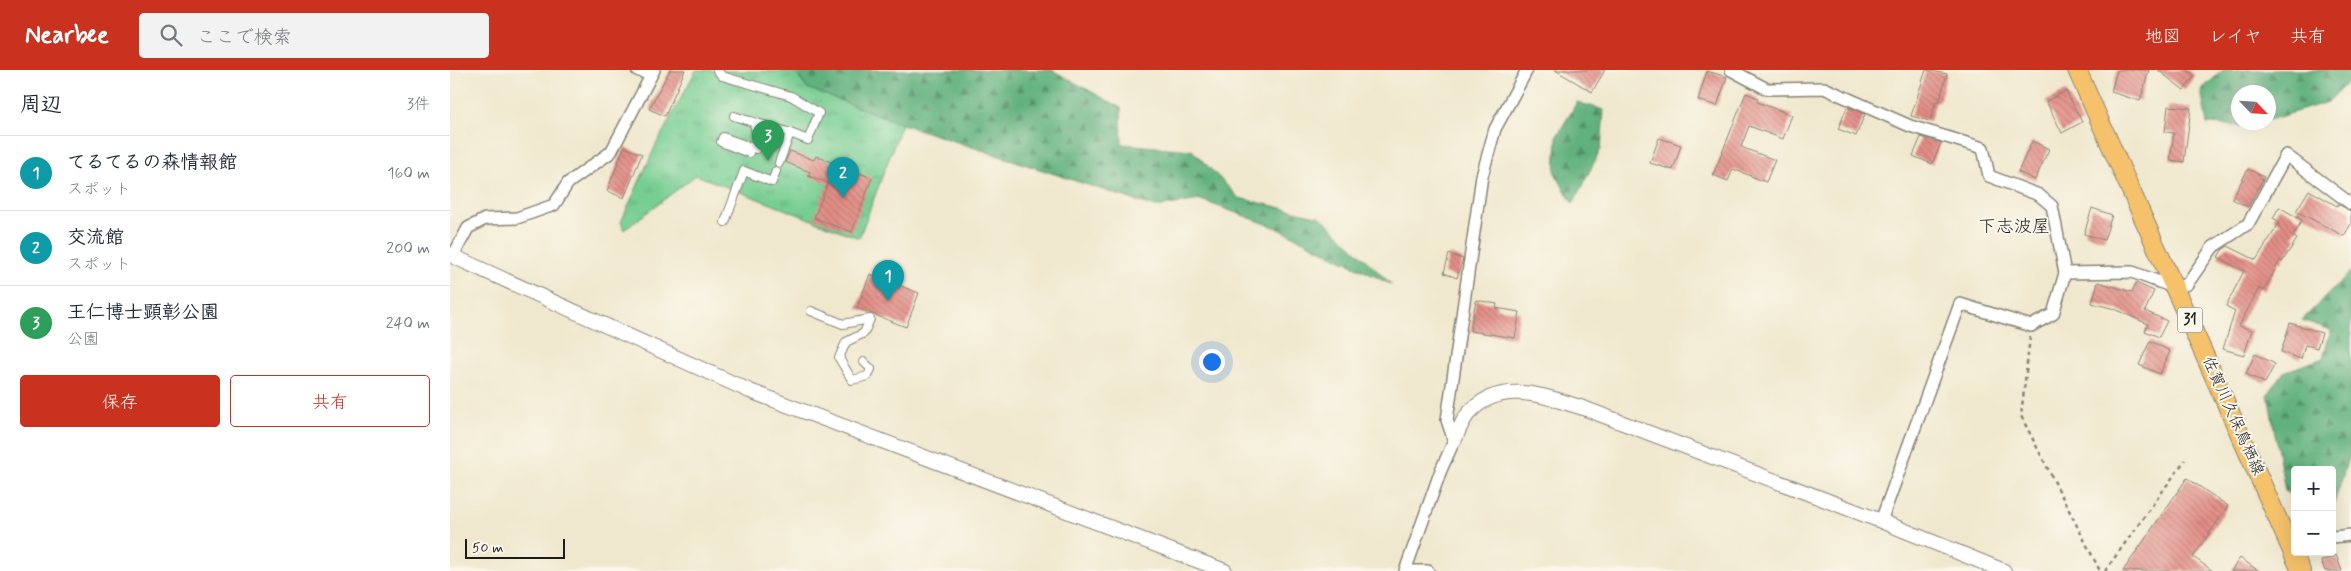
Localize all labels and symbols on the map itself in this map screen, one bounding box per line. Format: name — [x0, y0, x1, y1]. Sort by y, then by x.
north arrow — [2231, 85, 2276, 130]
pin: 3 — [752, 120, 784, 161]
pin: 2 — [827, 157, 859, 198]
district label: 下志波屋 — [1978, 215, 2050, 239]
pin: 1 — [872, 260, 904, 301]
road number: 31 — [2178, 308, 2202, 332]
your location — [1199, 349, 1225, 375]
street label: 佐賀川久保鳥栖線 — [2197, 353, 2269, 479]
scale bar — [465, 536, 565, 559]

